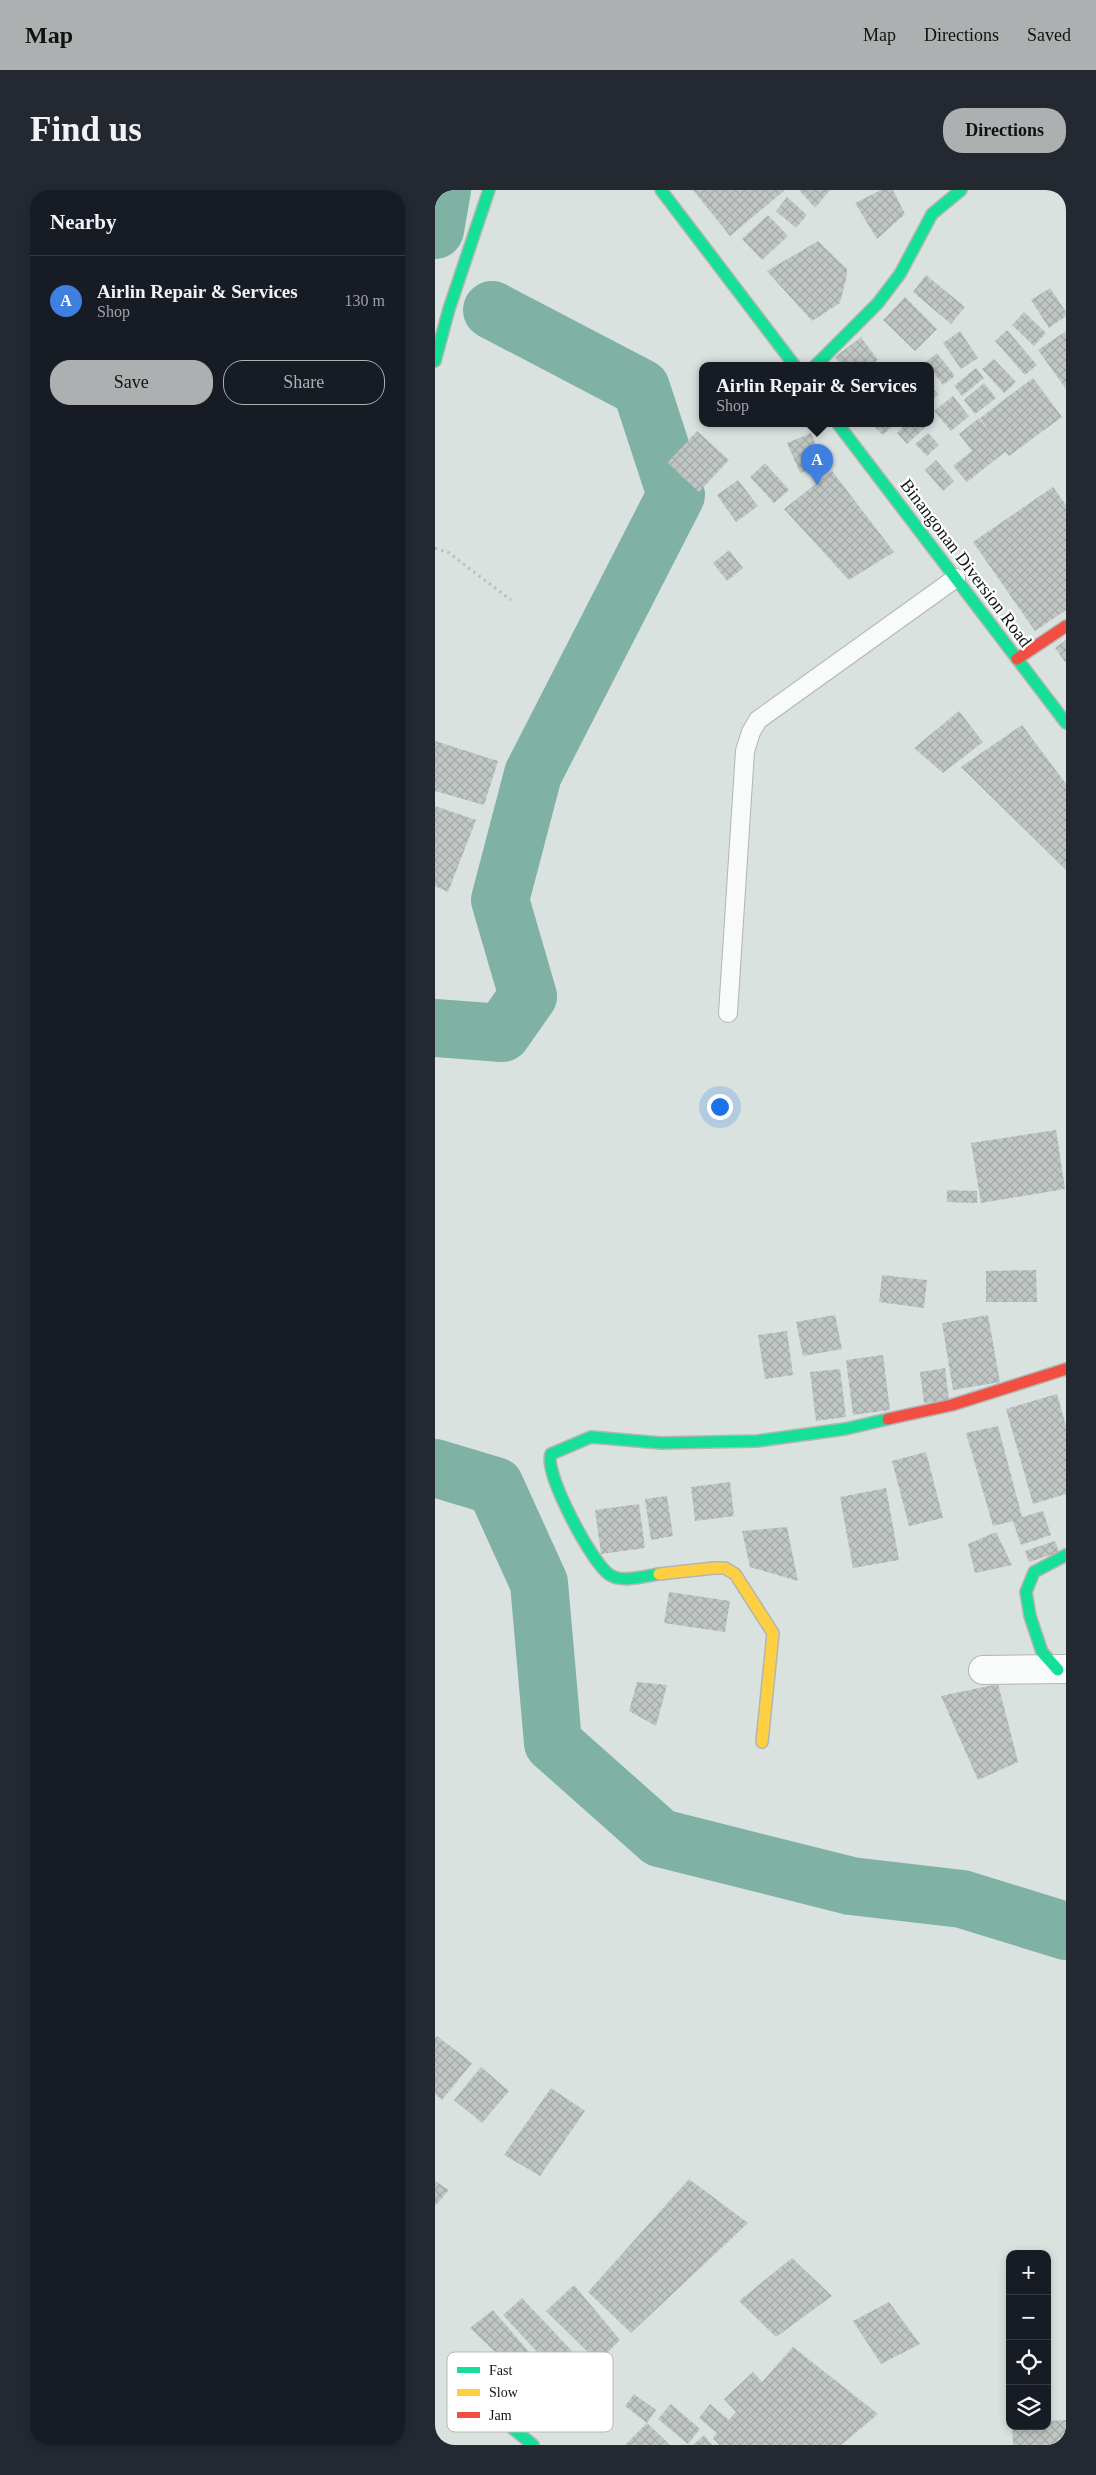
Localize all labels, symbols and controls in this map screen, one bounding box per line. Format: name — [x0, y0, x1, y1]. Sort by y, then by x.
text: Map — [25, 22, 73, 48]
text: Map — [863, 25, 896, 45]
text: Directions — [924, 25, 999, 45]
text: Saved — [1027, 25, 1071, 45]
button: Directions — [943, 108, 1066, 153]
text: Find us — [30, 110, 142, 149]
text: Nearby — [50, 210, 117, 234]
text: Airlin Repair & Services — [97, 281, 298, 302]
text: A — [60, 292, 72, 309]
text: 130 m — [345, 292, 385, 309]
text: Shop — [97, 303, 130, 320]
button: Save — [50, 360, 213, 405]
button: Share — [223, 360, 385, 405]
popup — [699, 362, 934, 427]
text: Airlin Repair & Services — [716, 375, 917, 396]
text: Shop — [716, 397, 749, 414]
pin: A — [801, 444, 833, 485]
street label: Binangonan Diversion Road — [896, 475, 1036, 651]
your location — [707, 1094, 733, 1120]
map controls — [1006, 2250, 1051, 2430]
button: + — [1006, 2250, 1051, 2295]
button: − — [1006, 2295, 1051, 2340]
button: locate — [1006, 2340, 1051, 2385]
legend — [447, 2352, 613, 2432]
text: Fast — [489, 2363, 512, 2378]
text: Slow — [489, 2385, 519, 2400]
button: layers — [1006, 2385, 1051, 2430]
text: Jam — [489, 2408, 512, 2423]

